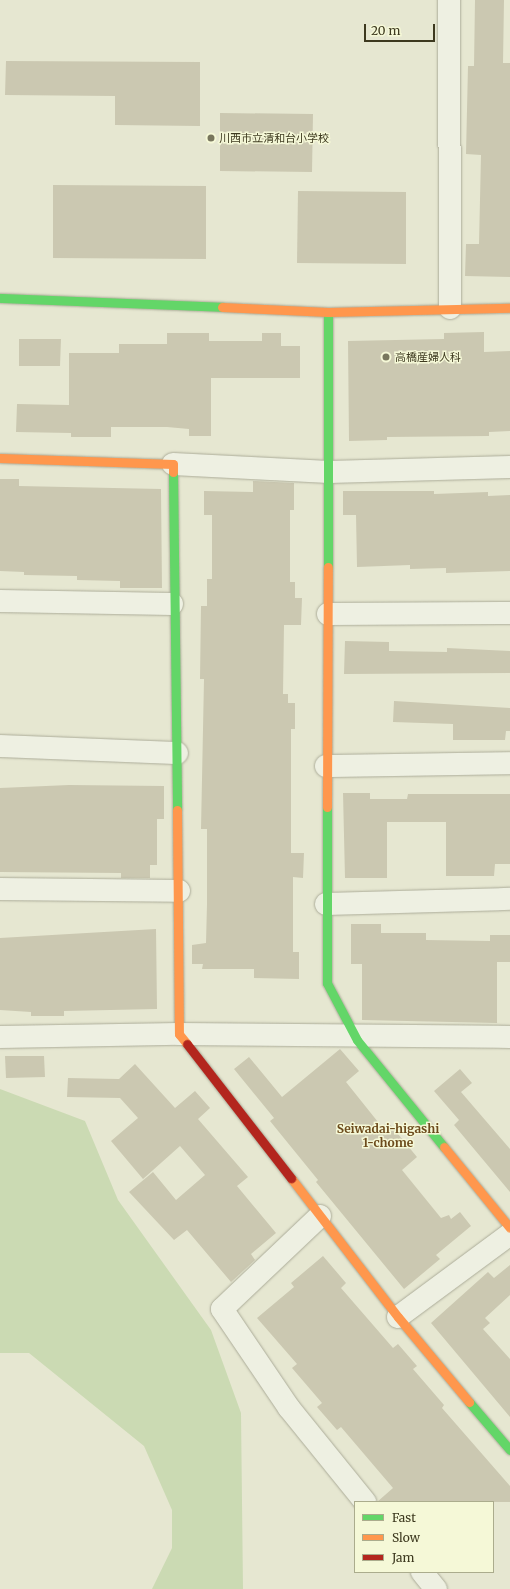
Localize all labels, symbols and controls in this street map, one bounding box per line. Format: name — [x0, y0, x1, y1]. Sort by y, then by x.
scale bar — [366, 16, 437, 42]
text: 20 m — [371, 23, 400, 38]
place label: 川西市立清和台小学校 — [219, 131, 329, 145]
marker: 川西市立清和台小学校 — [206, 133, 216, 143]
place label: 高橋産婦人科 — [395, 350, 461, 364]
marker: 高橋産婦人科 — [380, 351, 392, 363]
district label: Seiwadai-higashi 1-chome — [337, 1122, 439, 1150]
legend — [354, 1501, 494, 1573]
text: Fast — [392, 1510, 416, 1525]
text: Slow — [392, 1530, 420, 1545]
text: Jam — [392, 1550, 414, 1565]

